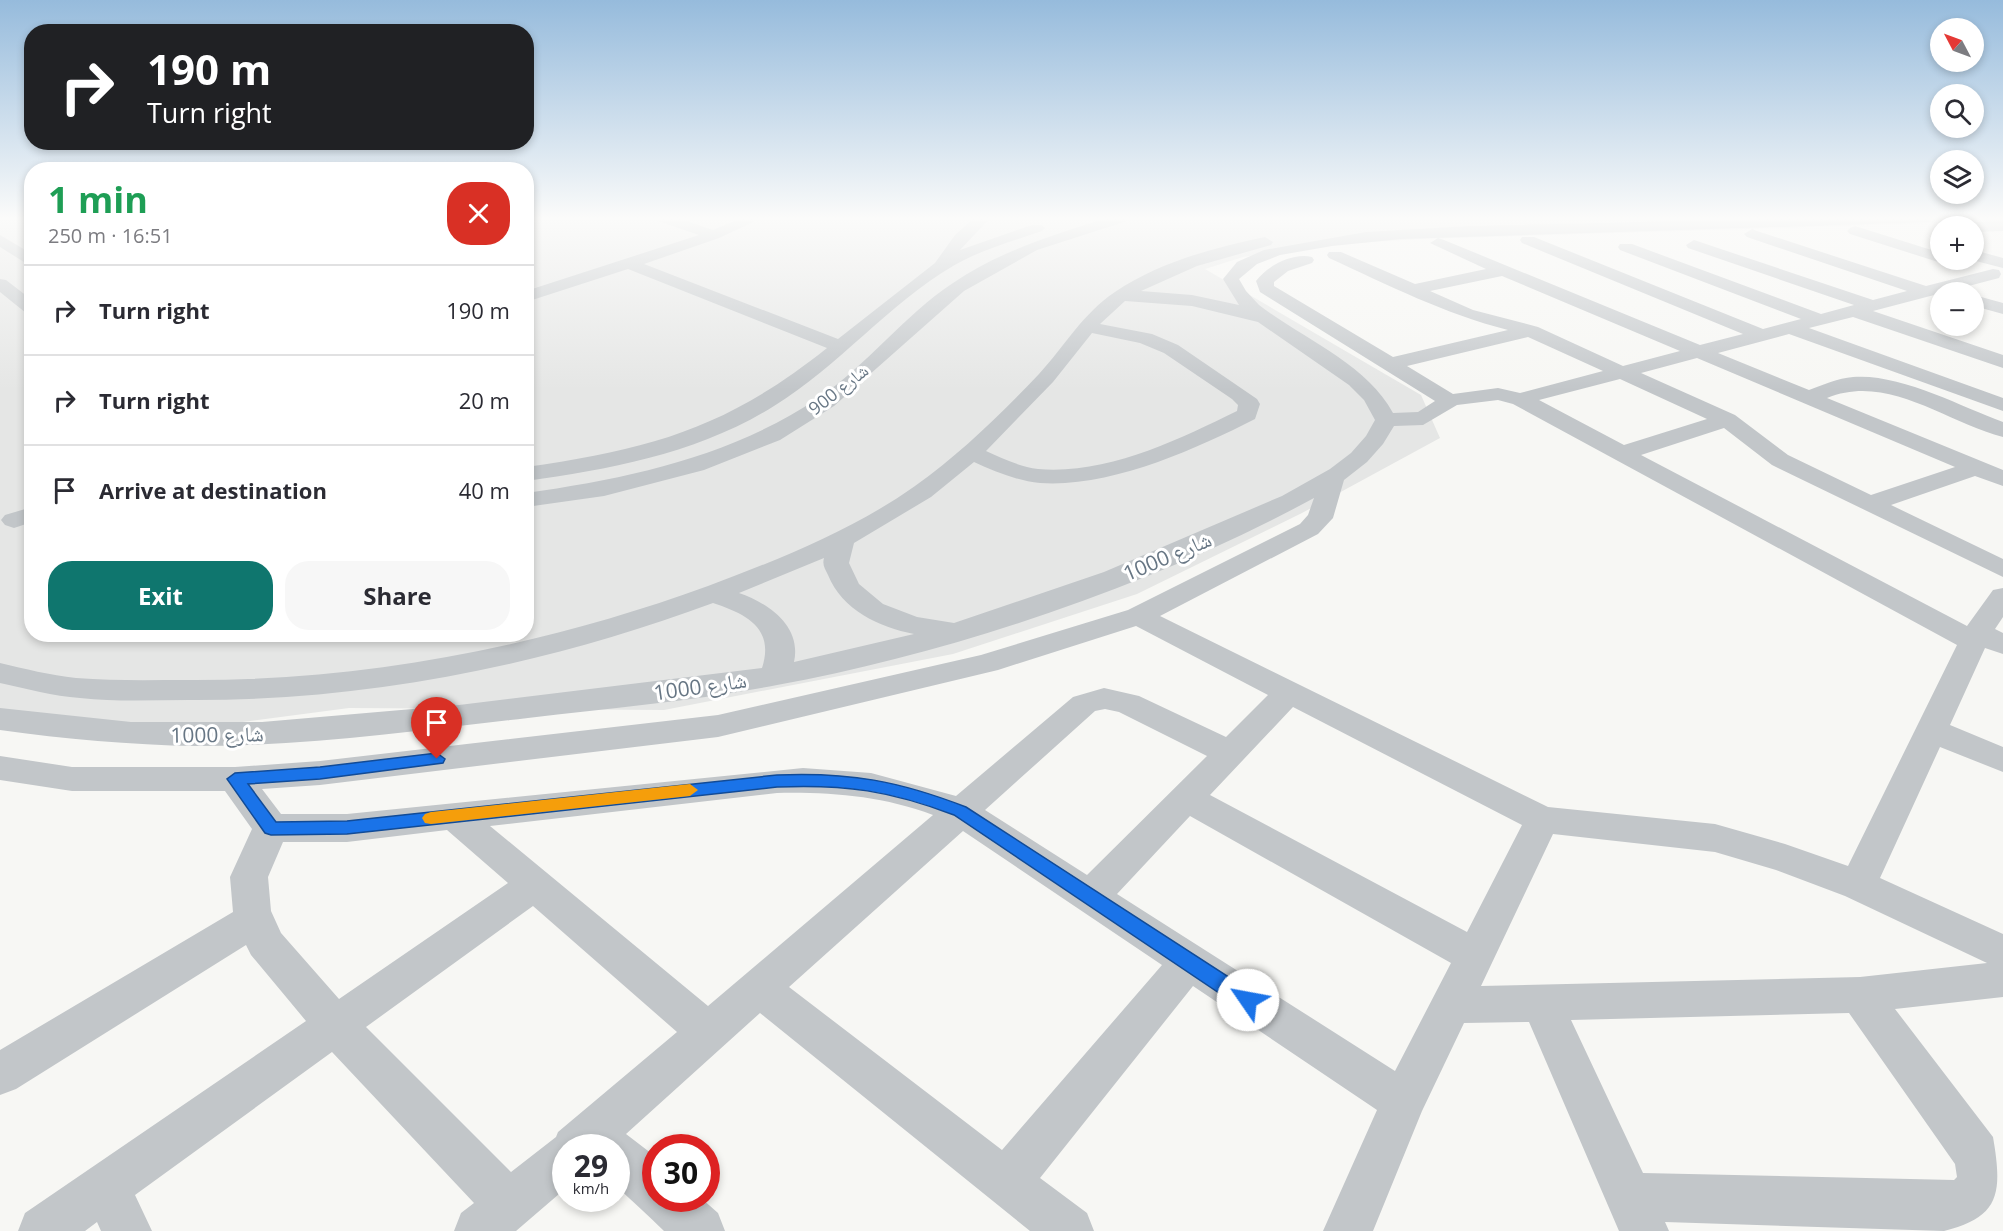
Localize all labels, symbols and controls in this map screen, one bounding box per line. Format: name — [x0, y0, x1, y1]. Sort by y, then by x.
north arrow — [1930, 18, 1984, 72]
map controls — [1930, 18, 1984, 336]
text: 190 m — [147, 40, 271, 97]
icon: right — [48, 48, 126, 126]
button: search — [1930, 84, 1984, 138]
text: Turn right — [147, 94, 272, 131]
button: layers — [1930, 150, 1984, 204]
text: 1 min — [48, 175, 148, 224]
button: close — [447, 182, 510, 245]
button: + — [1930, 216, 1984, 270]
text: 250 m · 16:51 — [48, 222, 173, 249]
button: − — [1930, 282, 1984, 336]
icon: right — [48, 294, 81, 327]
text: Turn right — [99, 295, 210, 325]
text: 190 m — [446, 295, 510, 325]
street label: شارع 900 — [803, 358, 873, 420]
icon: right — [48, 384, 81, 417]
text: Turn right — [99, 385, 210, 415]
text: 20 m — [459, 385, 510, 415]
icon: arrive — [48, 474, 81, 507]
text: Arrive at destination — [99, 475, 327, 505]
text: 40 m — [459, 475, 510, 505]
street label: شارع 1000 — [1119, 525, 1215, 587]
button: Exit — [48, 561, 273, 630]
button: Share — [285, 561, 510, 630]
street label: شارع 1000 — [652, 666, 748, 706]
pin — [411, 697, 462, 759]
icon: arrive — [420, 706, 453, 739]
street label: شارع 1000 — [170, 719, 264, 749]
position arrow — [1216, 968, 1280, 1032]
speed limit sign: 30 — [642, 1134, 720, 1212]
text: 29 — [574, 1145, 608, 1186]
text: km/h — [573, 1178, 609, 1198]

